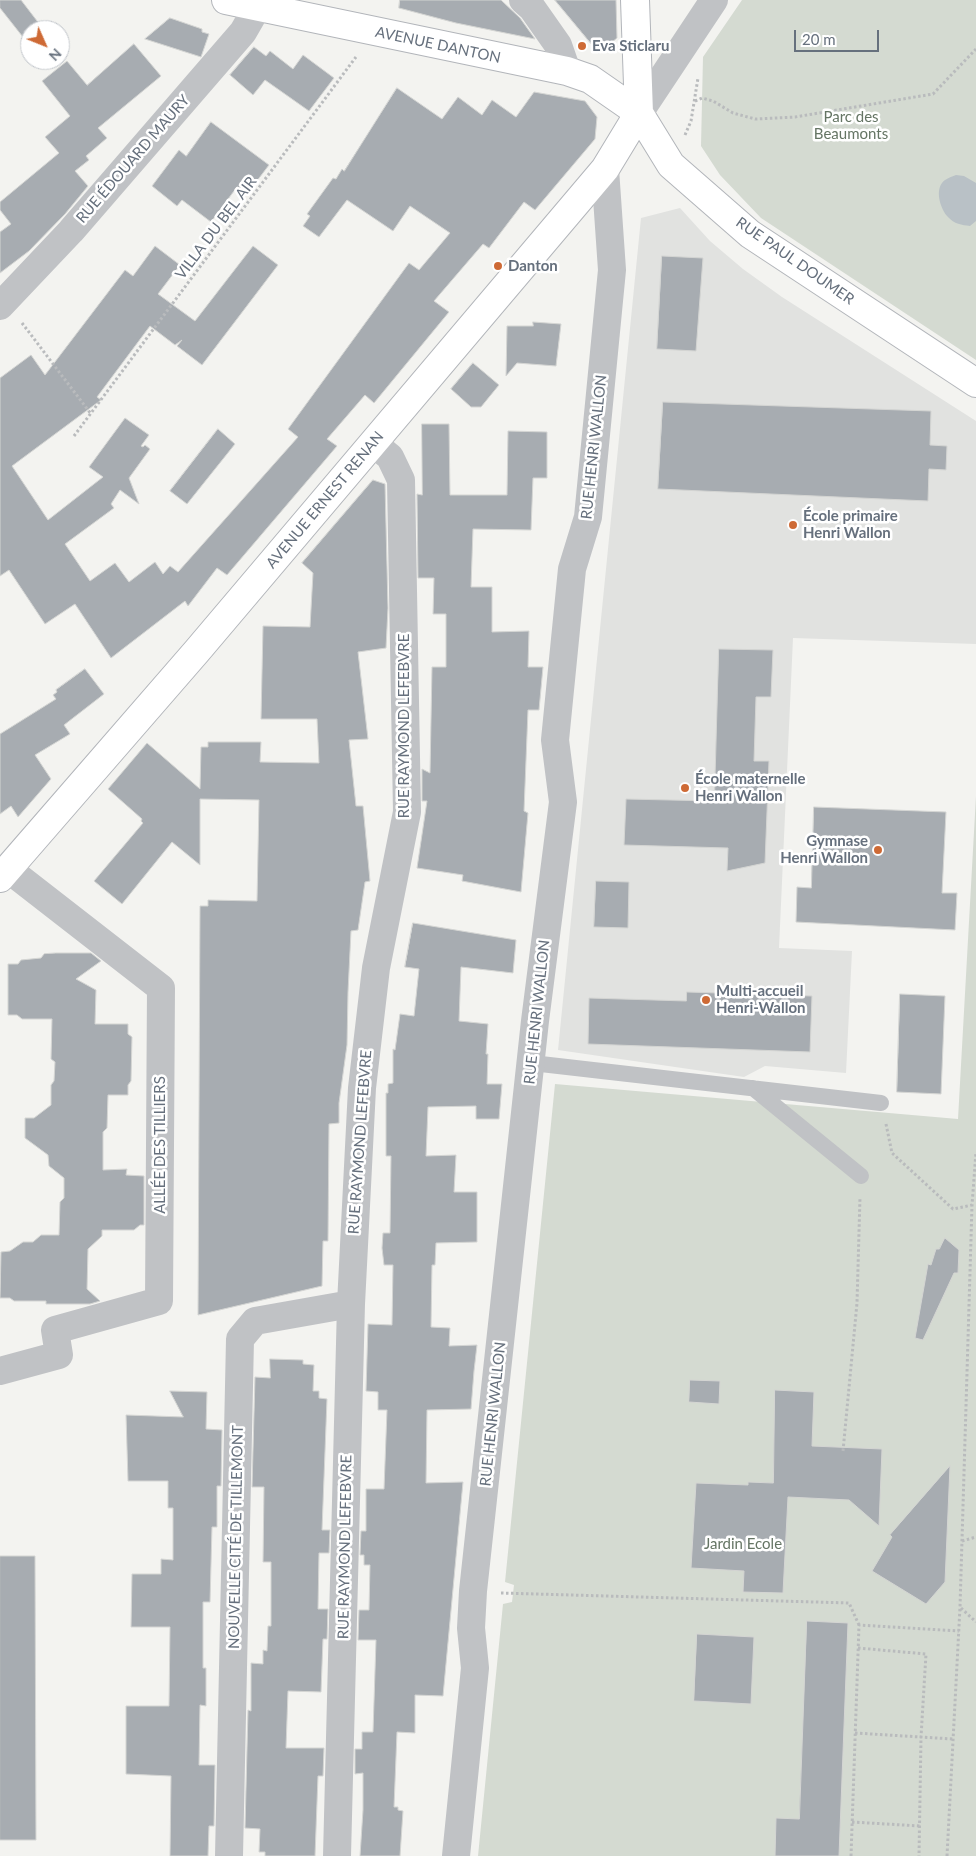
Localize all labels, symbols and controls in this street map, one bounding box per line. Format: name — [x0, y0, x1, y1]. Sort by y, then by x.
north arrow — [20, 20, 70, 70]
scale bar — [796, 20, 881, 52]
street label: AVENUE DANTON — [374, 23, 502, 67]
text: 20 m — [802, 30, 836, 48]
place label: Eva Sticlaru — [592, 37, 670, 55]
marker: Eva Sticlaru — [576, 40, 588, 52]
text: N — [46, 45, 65, 65]
street label: RUE ÉDOUARD MAURY — [72, 91, 194, 227]
park label: Parc des Beaumonts — [814, 108, 888, 143]
street label: VILLA DU BEL AIR — [172, 173, 260, 283]
street label: RUE PAUL DOUMER — [732, 213, 858, 309]
place label: Danton — [508, 257, 558, 275]
marker: Danton — [492, 260, 504, 272]
street label: RUE HENRI WALLON — [577, 374, 611, 520]
street label: AVENUE ERNEST RENAN — [262, 428, 388, 572]
place label: École primaire Henri Wallon — [803, 507, 898, 542]
marker: École primaire Henri Wallon — [787, 519, 799, 531]
street label: RUE RAYMOND LEFEBVRE — [395, 634, 413, 818]
place label: École maternelle Henri Wallon — [695, 770, 806, 805]
marker: École maternelle Henri Wallon — [679, 782, 691, 794]
place label: Gymnase Henri Wallon — [780, 832, 868, 867]
marker: Gymnase Henri Wallon — [872, 844, 884, 856]
street label: RUE HENRI WALLON — [520, 939, 554, 1085]
place label: Multi-accueil Henri-Wallon — [716, 982, 806, 1017]
marker: Multi-accueil Henri-Wallon — [700, 994, 712, 1006]
street label: RUE RAYMOND LEFEBVRE — [345, 1049, 375, 1235]
street label: ALLÉE DES TILLIERS — [151, 1076, 169, 1214]
street label: RUE HENRI WALLON — [476, 1341, 510, 1487]
street label: NOUVELLE CITÉ DE TILLEMONT — [225, 1425, 247, 1649]
street label: RUE RAYMOND LEFEBVRE — [334, 1455, 356, 1639]
park label: Jardin Ecole — [704, 1535, 782, 1553]

